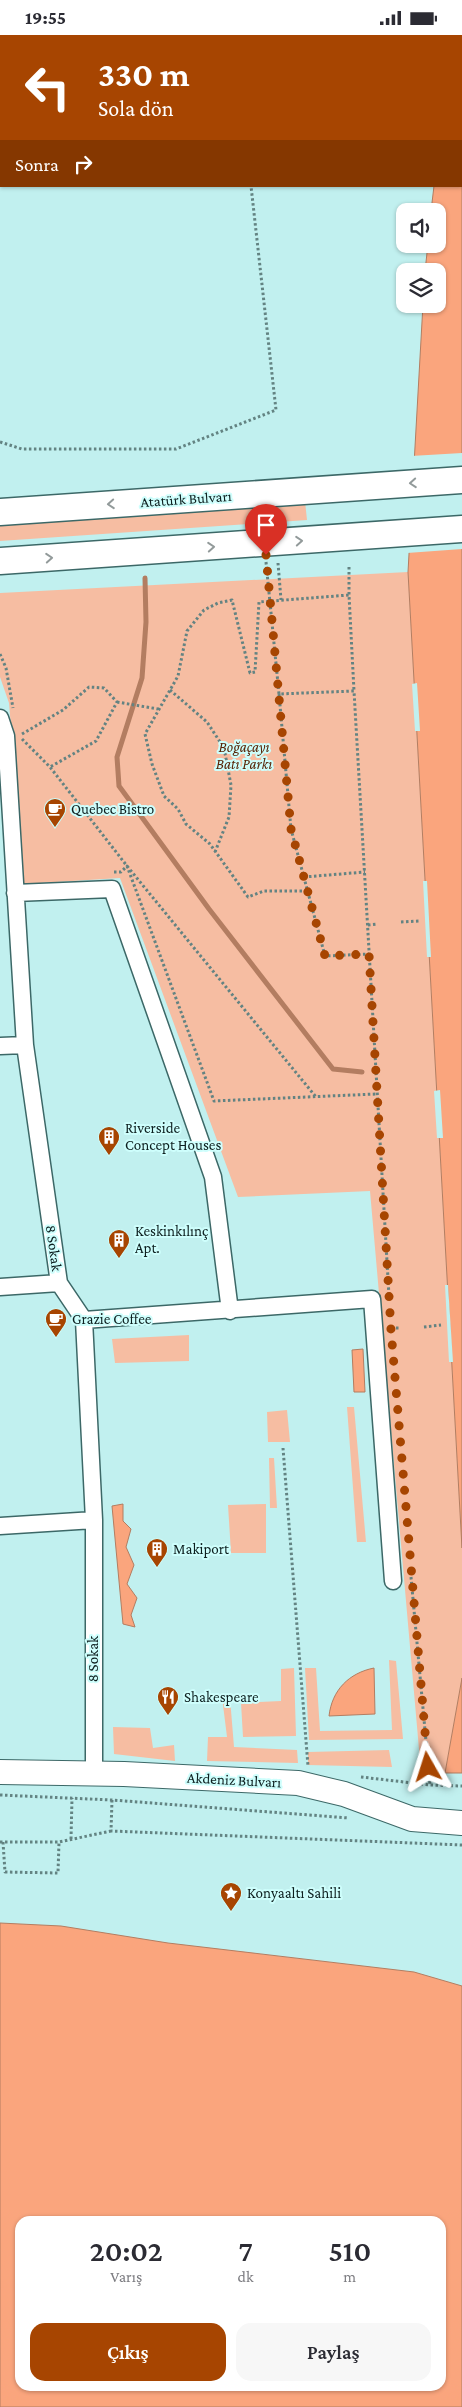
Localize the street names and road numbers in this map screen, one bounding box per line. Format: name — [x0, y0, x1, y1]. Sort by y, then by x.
street label: Atatürk Bulvarı — [140, 488, 232, 510]
street label: 8 Sokak — [43, 1224, 65, 1273]
street label: 8 Sokak — [85, 1635, 101, 1682]
street label: Akdeniz Bulvarı — [186, 1770, 282, 1790]

